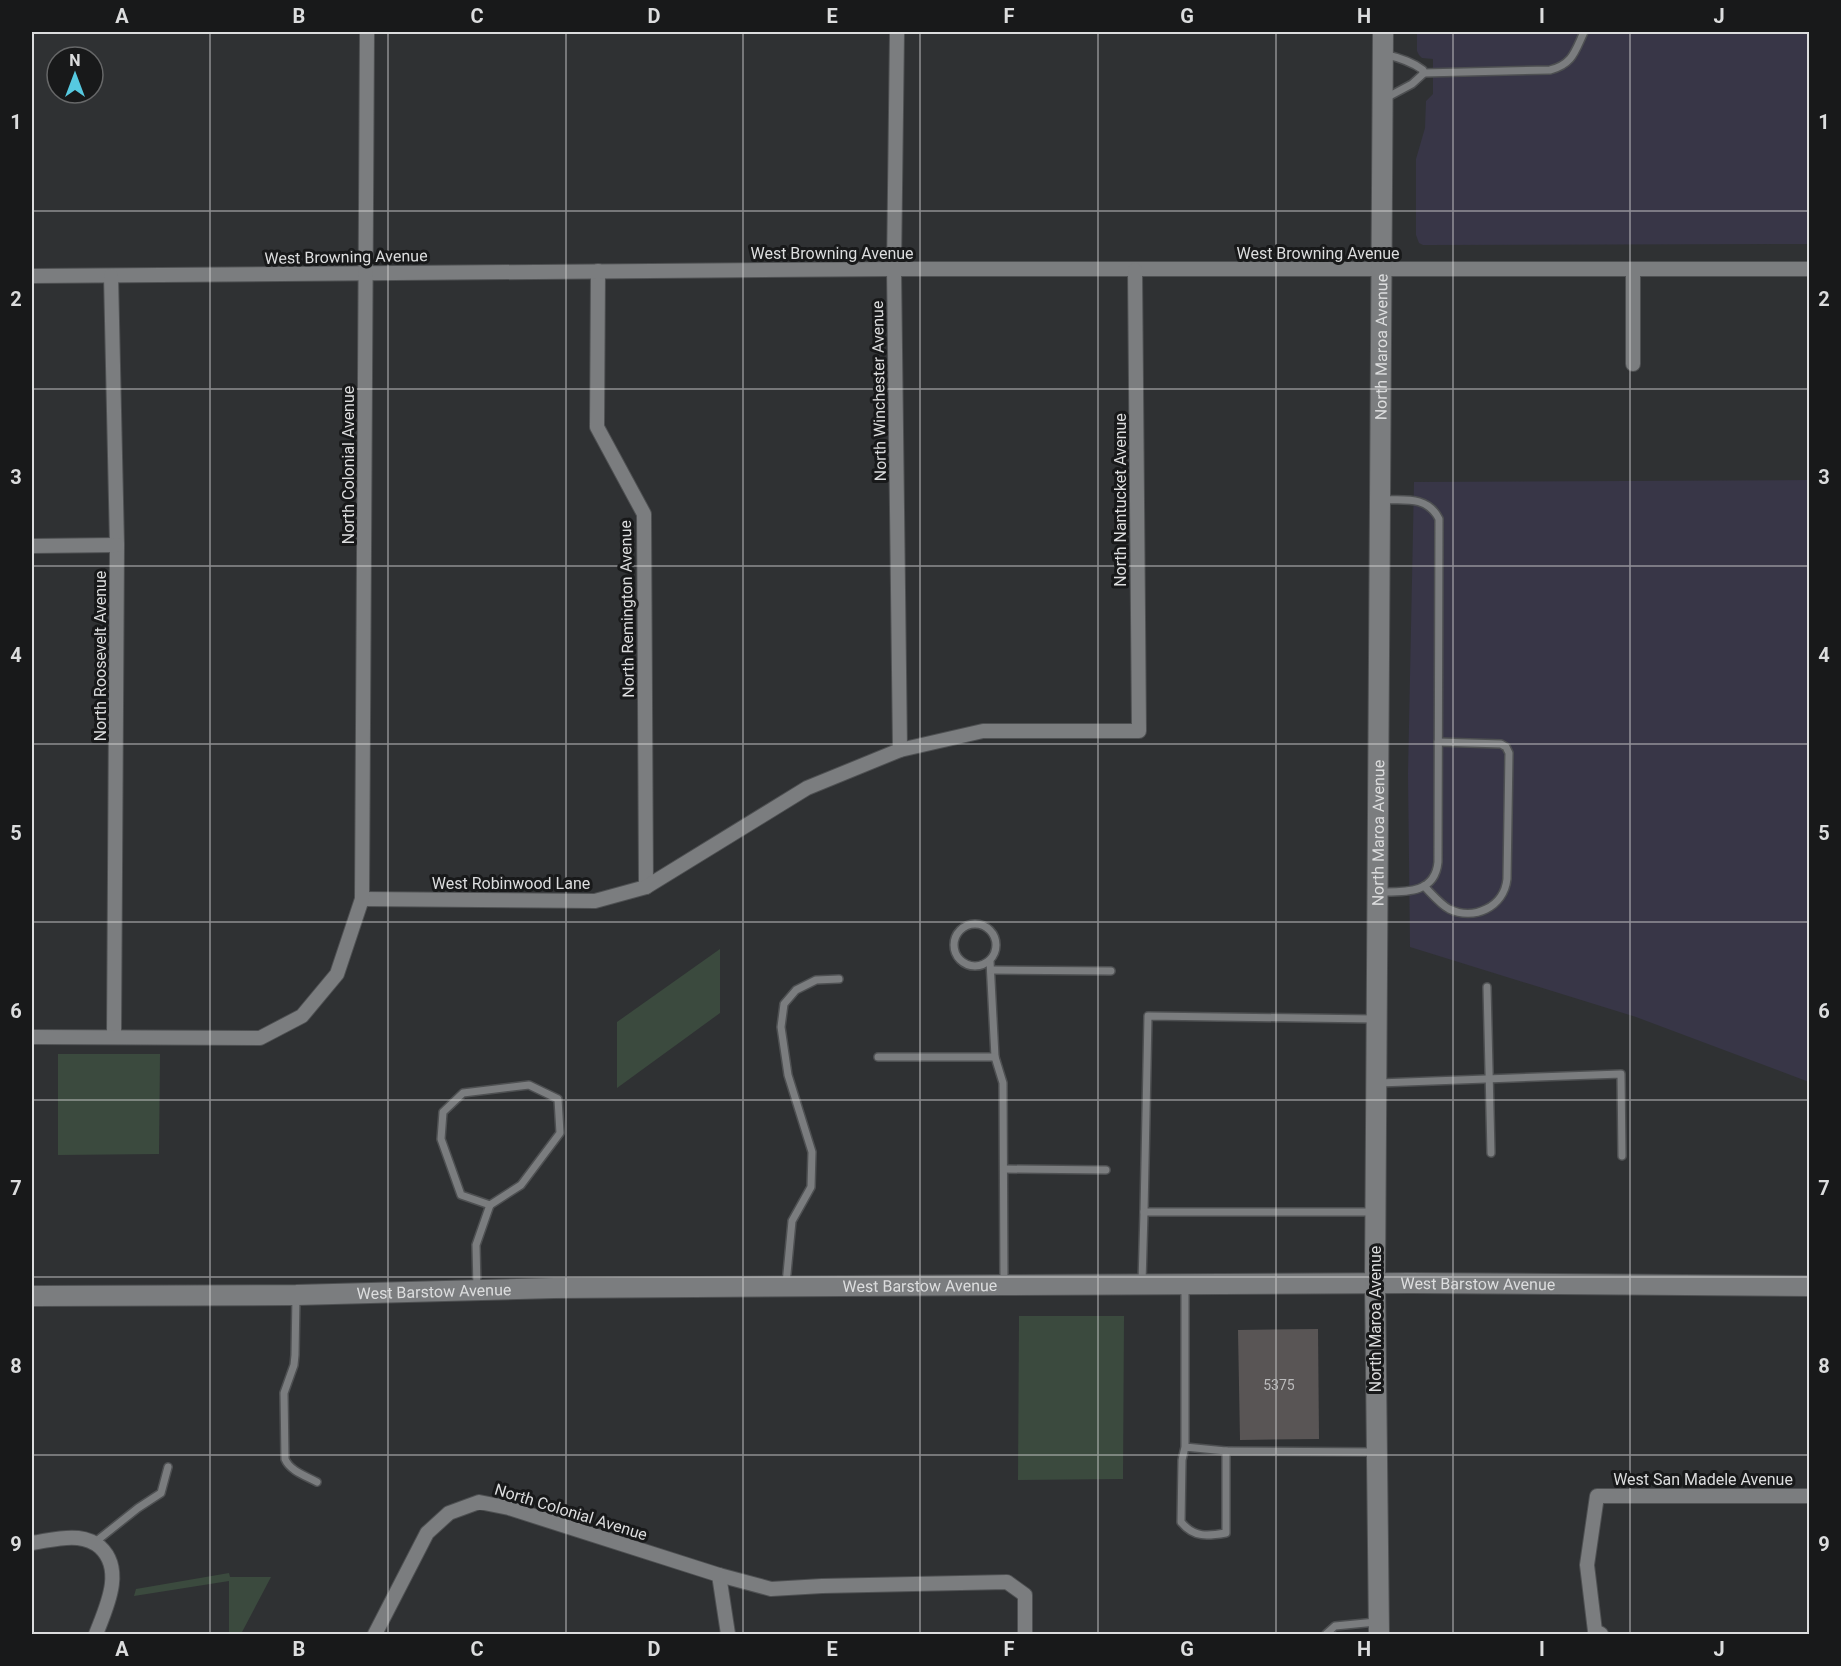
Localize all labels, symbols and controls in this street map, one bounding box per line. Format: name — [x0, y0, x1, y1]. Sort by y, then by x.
text: A — [115, 4, 129, 28]
text: B — [293, 4, 305, 28]
text: C — [470, 4, 484, 28]
text: D — [648, 4, 661, 28]
text: E — [826, 4, 838, 28]
text: F — [1004, 4, 1015, 28]
text: G — [1180, 4, 1194, 28]
text: H — [1357, 4, 1371, 28]
text: I — [1539, 4, 1545, 28]
text: J — [1713, 4, 1725, 28]
north arrow — [45, 45, 105, 105]
text: N — [69, 51, 81, 70]
text: 1 — [10, 110, 22, 134]
text: 1 — [1818, 110, 1830, 134]
street label: West Browning Avenue — [750, 244, 914, 263]
street label: West Browning Avenue — [1236, 244, 1400, 263]
street label: West Browning Avenue — [264, 246, 428, 268]
street label: North Maroa Avenue — [1371, 274, 1391, 420]
text: 2 — [10, 287, 22, 311]
text: 2 — [1818, 287, 1830, 311]
street label: North Winchester Avenue — [868, 301, 890, 481]
street label: North Colonial Avenue — [339, 386, 358, 544]
street label: North Nantucket Avenue — [1111, 413, 1130, 587]
text: 3 — [10, 465, 22, 489]
text: 3 — [1818, 465, 1830, 489]
street label: North Remington Avenue — [616, 520, 638, 698]
street label: North Roosevelt Avenue — [91, 571, 110, 741]
text: 4 — [10, 643, 22, 667]
text: 4 — [1818, 643, 1830, 667]
street label: North Maroa Avenue — [1368, 760, 1388, 906]
text: 5 — [10, 821, 22, 845]
text: 5 — [1818, 821, 1830, 845]
street label: West Robinwood Lane — [432, 874, 590, 893]
text: 6 — [10, 999, 22, 1023]
text: 6 — [1818, 999, 1830, 1023]
text: 7 — [10, 1176, 22, 1200]
text: 7 — [1818, 1176, 1830, 1200]
street label: North Maroa Avenue — [1366, 1246, 1385, 1392]
street label: West Barstow Avenue — [1400, 1273, 1555, 1294]
street label: West Barstow Avenue — [842, 1276, 997, 1296]
street label: West Barstow Avenue — [356, 1280, 512, 1303]
text: 8 — [10, 1354, 22, 1378]
text: 8 — [1818, 1354, 1830, 1378]
house number: 5375 — [1263, 1377, 1295, 1393]
street label: West San Madele Avenue — [1613, 1470, 1793, 1489]
street label: North Colonial Avenue — [492, 1480, 650, 1544]
text: 9 — [10, 1532, 22, 1556]
text: 9 — [1818, 1532, 1830, 1556]
text: A — [115, 1637, 129, 1661]
text: B — [293, 1637, 305, 1661]
text: C — [470, 1637, 484, 1661]
text: D — [648, 1637, 661, 1661]
text: E — [826, 1637, 838, 1661]
text: F — [1004, 1637, 1015, 1661]
text: G — [1180, 1637, 1194, 1661]
text: H — [1357, 1637, 1371, 1661]
text: I — [1539, 1637, 1545, 1661]
text: J — [1713, 1637, 1725, 1661]

